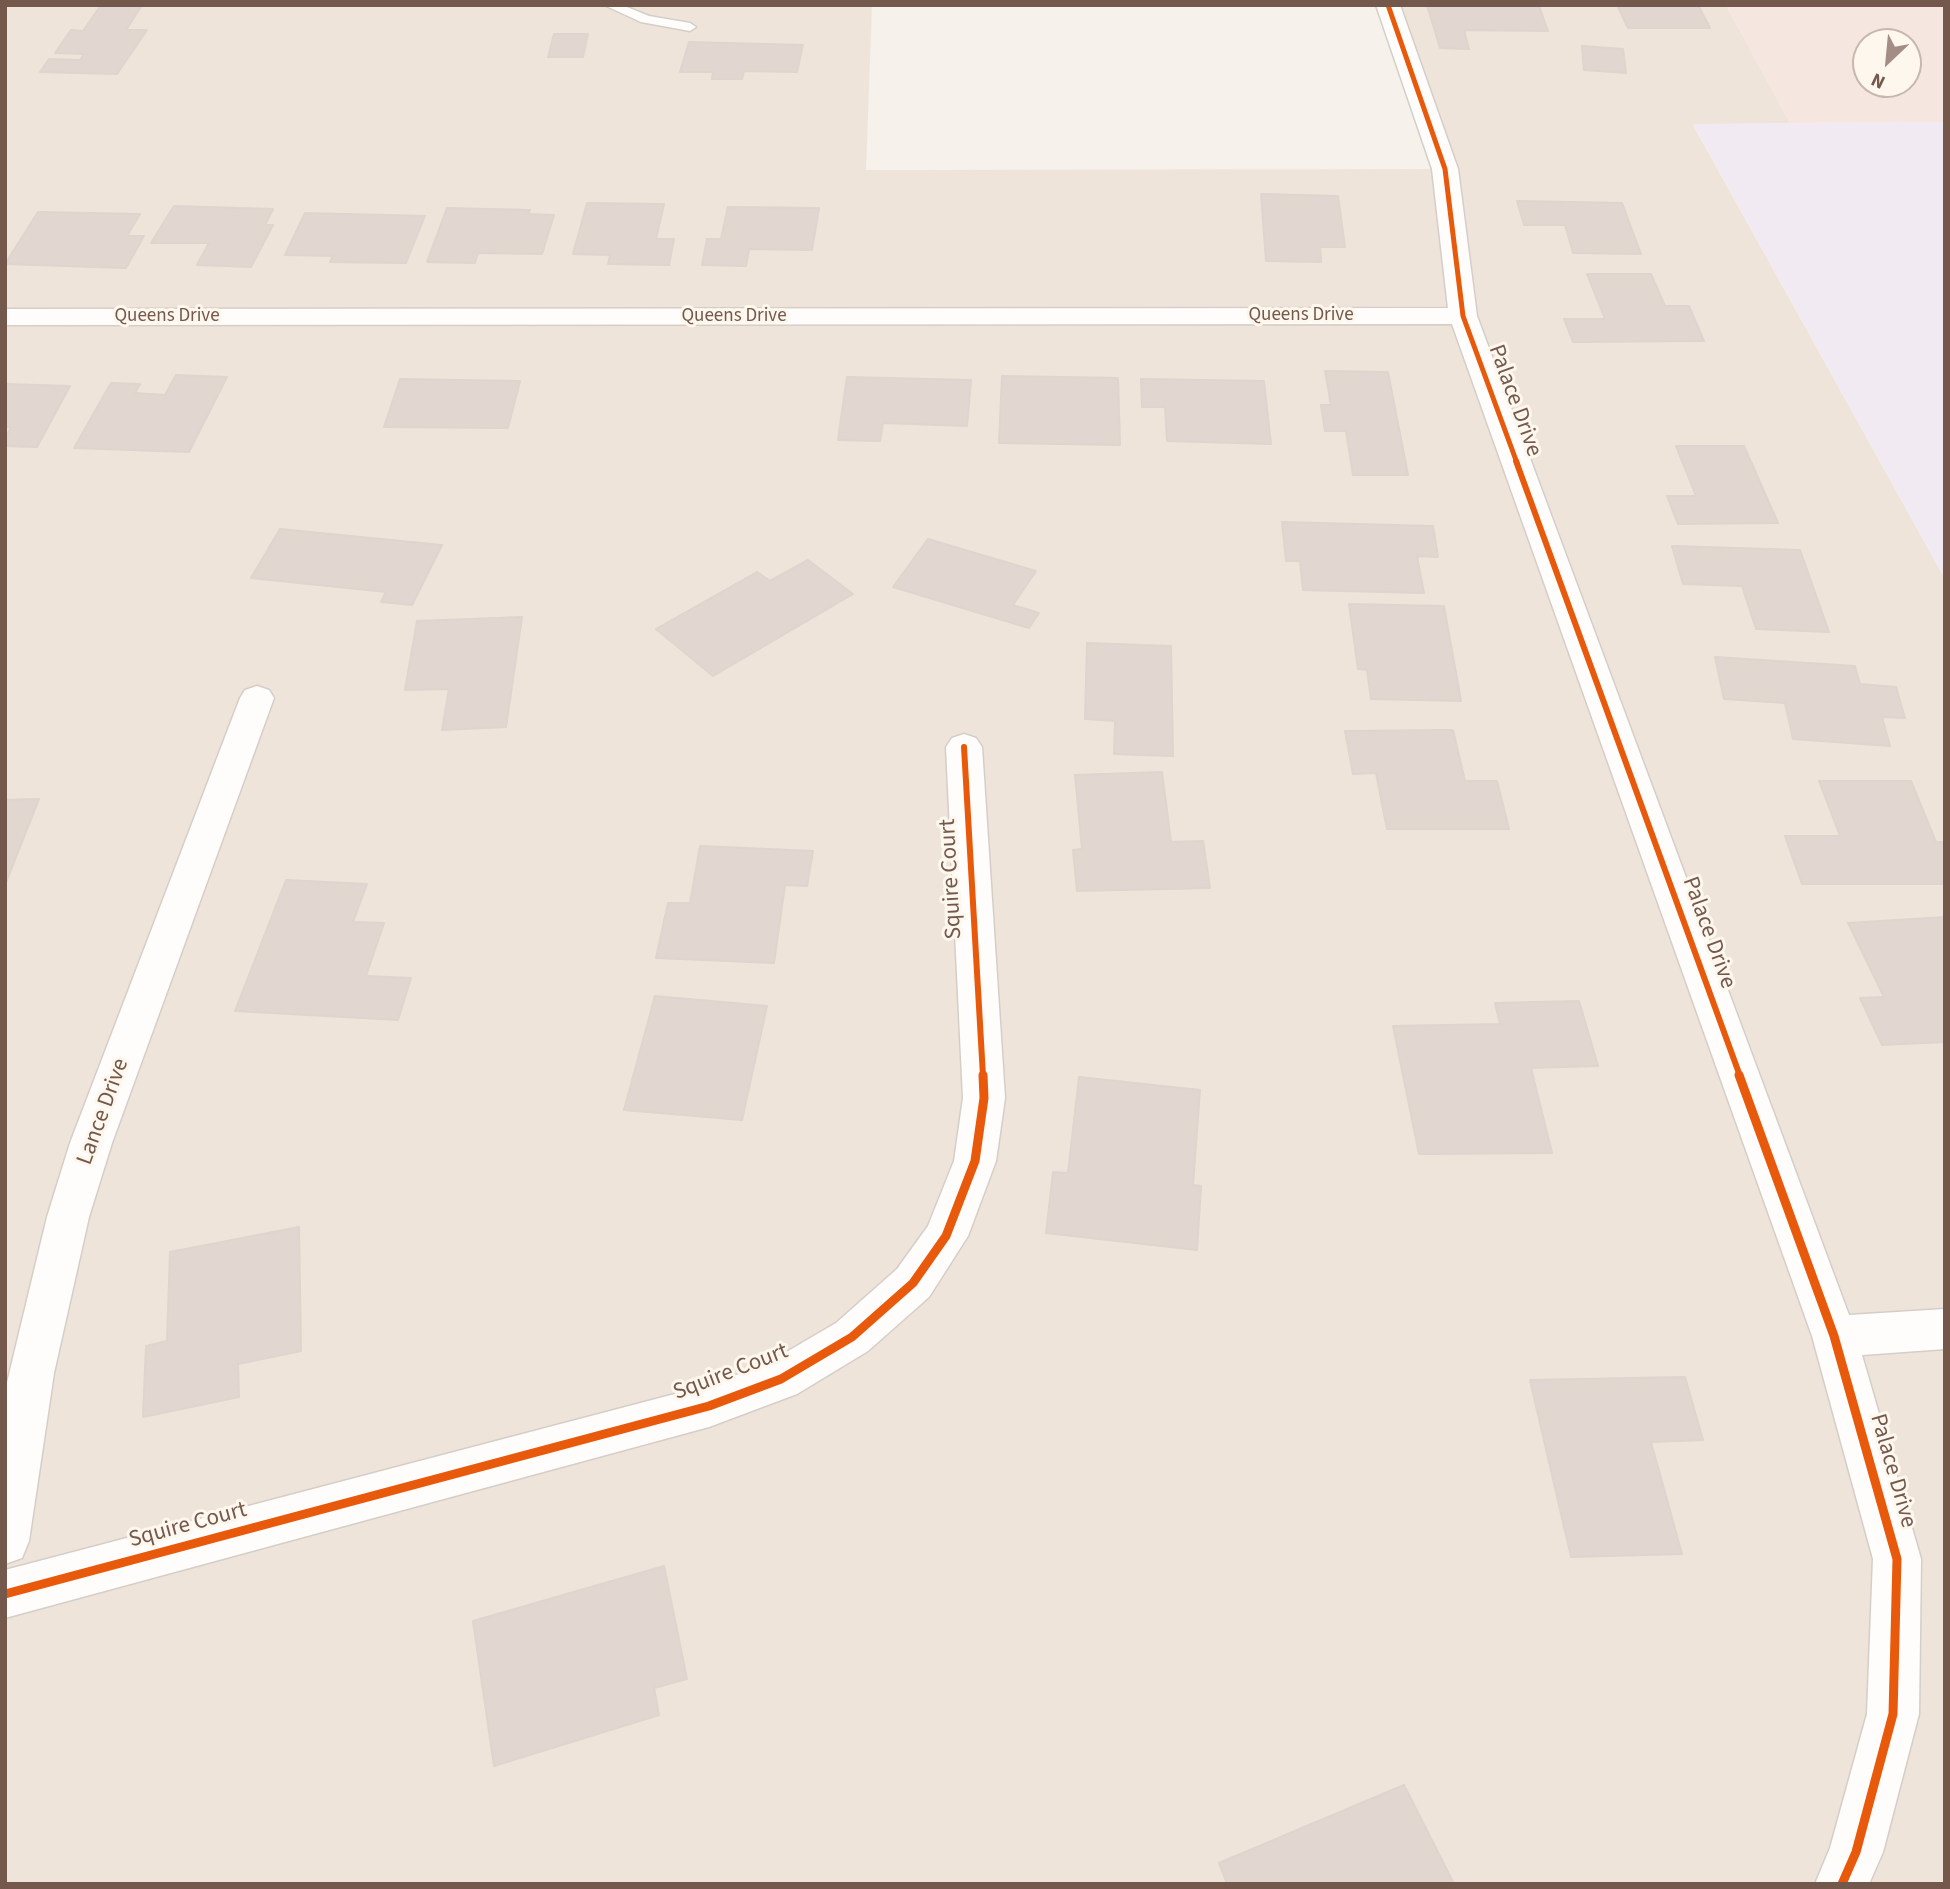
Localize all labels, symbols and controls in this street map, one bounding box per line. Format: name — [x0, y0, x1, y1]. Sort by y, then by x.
north arrow — [1852, 28, 1922, 98]
text: N — [1867, 66, 1890, 95]
street label: Queens Drive — [1248, 305, 1354, 327]
street label: Queens Drive — [114, 306, 220, 328]
street label: Queens Drive — [681, 306, 787, 328]
street label: Palace Drive — [1481, 341, 1547, 461]
street label: Squire Court — [935, 818, 969, 940]
street label: Palace Drive — [1675, 873, 1741, 993]
street label: Lance Drive — [72, 1055, 136, 1169]
street label: Squire Court — [670, 1338, 792, 1408]
street label: Palace Drive — [1863, 1411, 1921, 1531]
street label: Squire Court — [126, 1497, 250, 1555]

